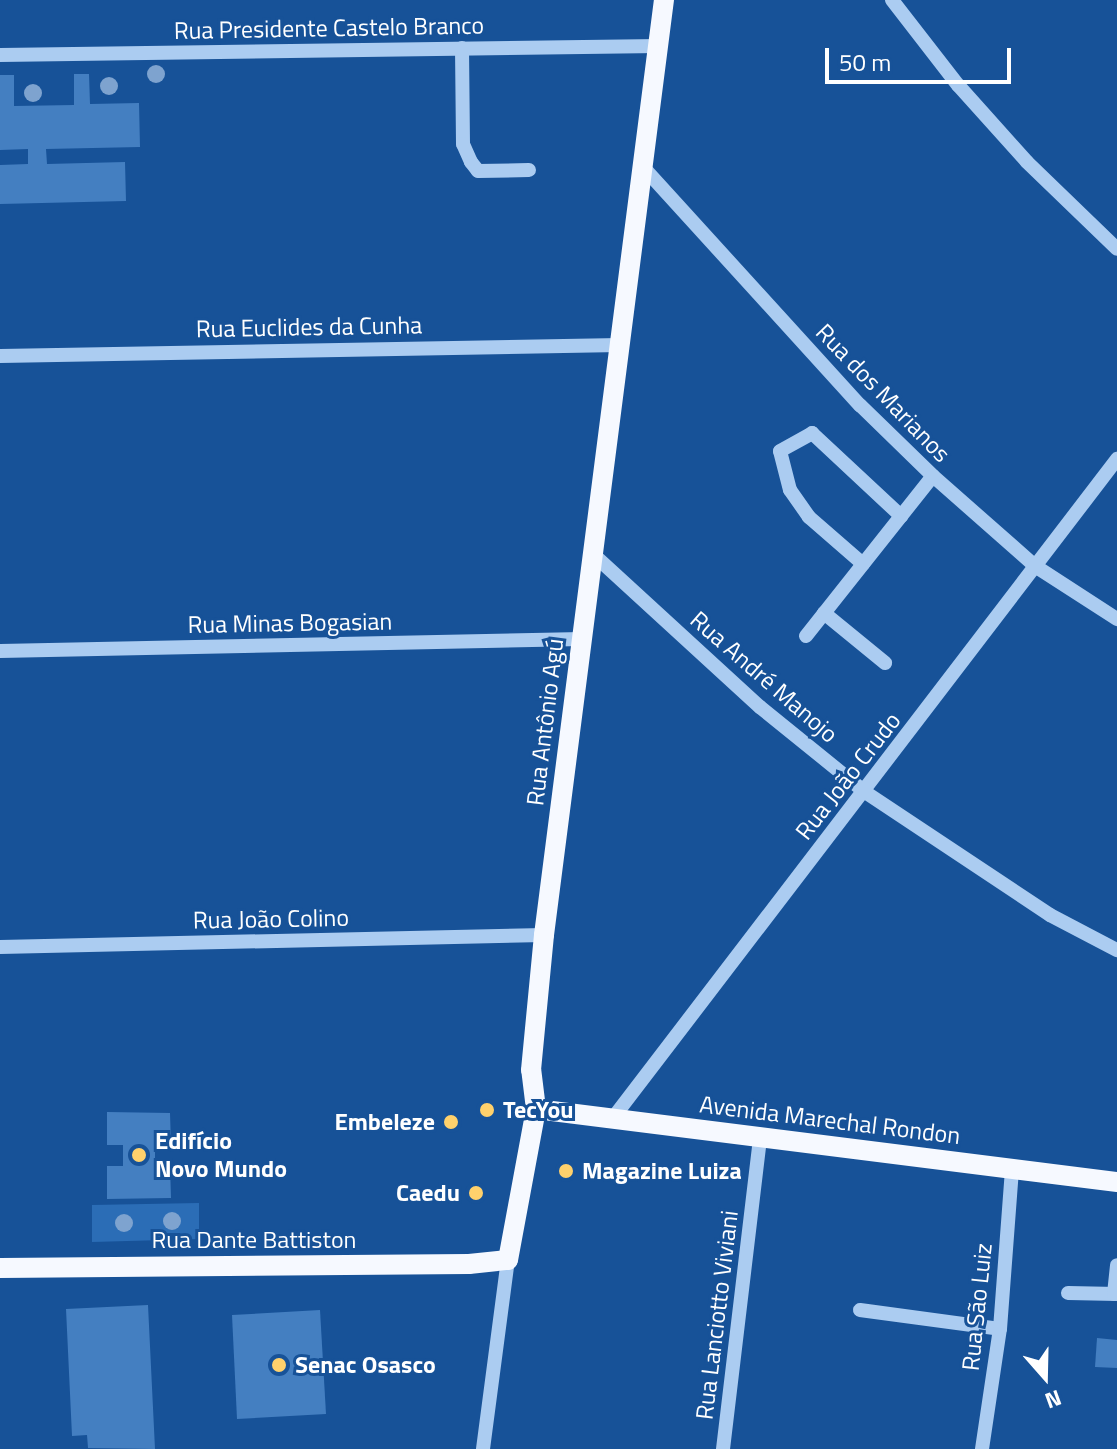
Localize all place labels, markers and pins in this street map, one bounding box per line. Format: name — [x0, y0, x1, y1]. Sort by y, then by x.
place label: TecYou — [503, 1096, 574, 1124]
marker: TecYou — [478, 1101, 496, 1119]
place label: Embeleze — [334, 1108, 435, 1136]
marker: Embeleze — [442, 1113, 460, 1131]
place label: Edifício Novo Mundo — [155, 1127, 287, 1183]
marker: Edifício Novo Mundo — [130, 1146, 148, 1164]
place label: Magazine Luiza — [582, 1157, 742, 1185]
marker: Magazine Luiza — [557, 1162, 575, 1180]
place label: Caedu — [396, 1179, 460, 1207]
marker: Caedu — [467, 1184, 485, 1202]
place label: Senac Osasco — [295, 1351, 436, 1379]
marker: Senac Osasco — [270, 1356, 288, 1374]

